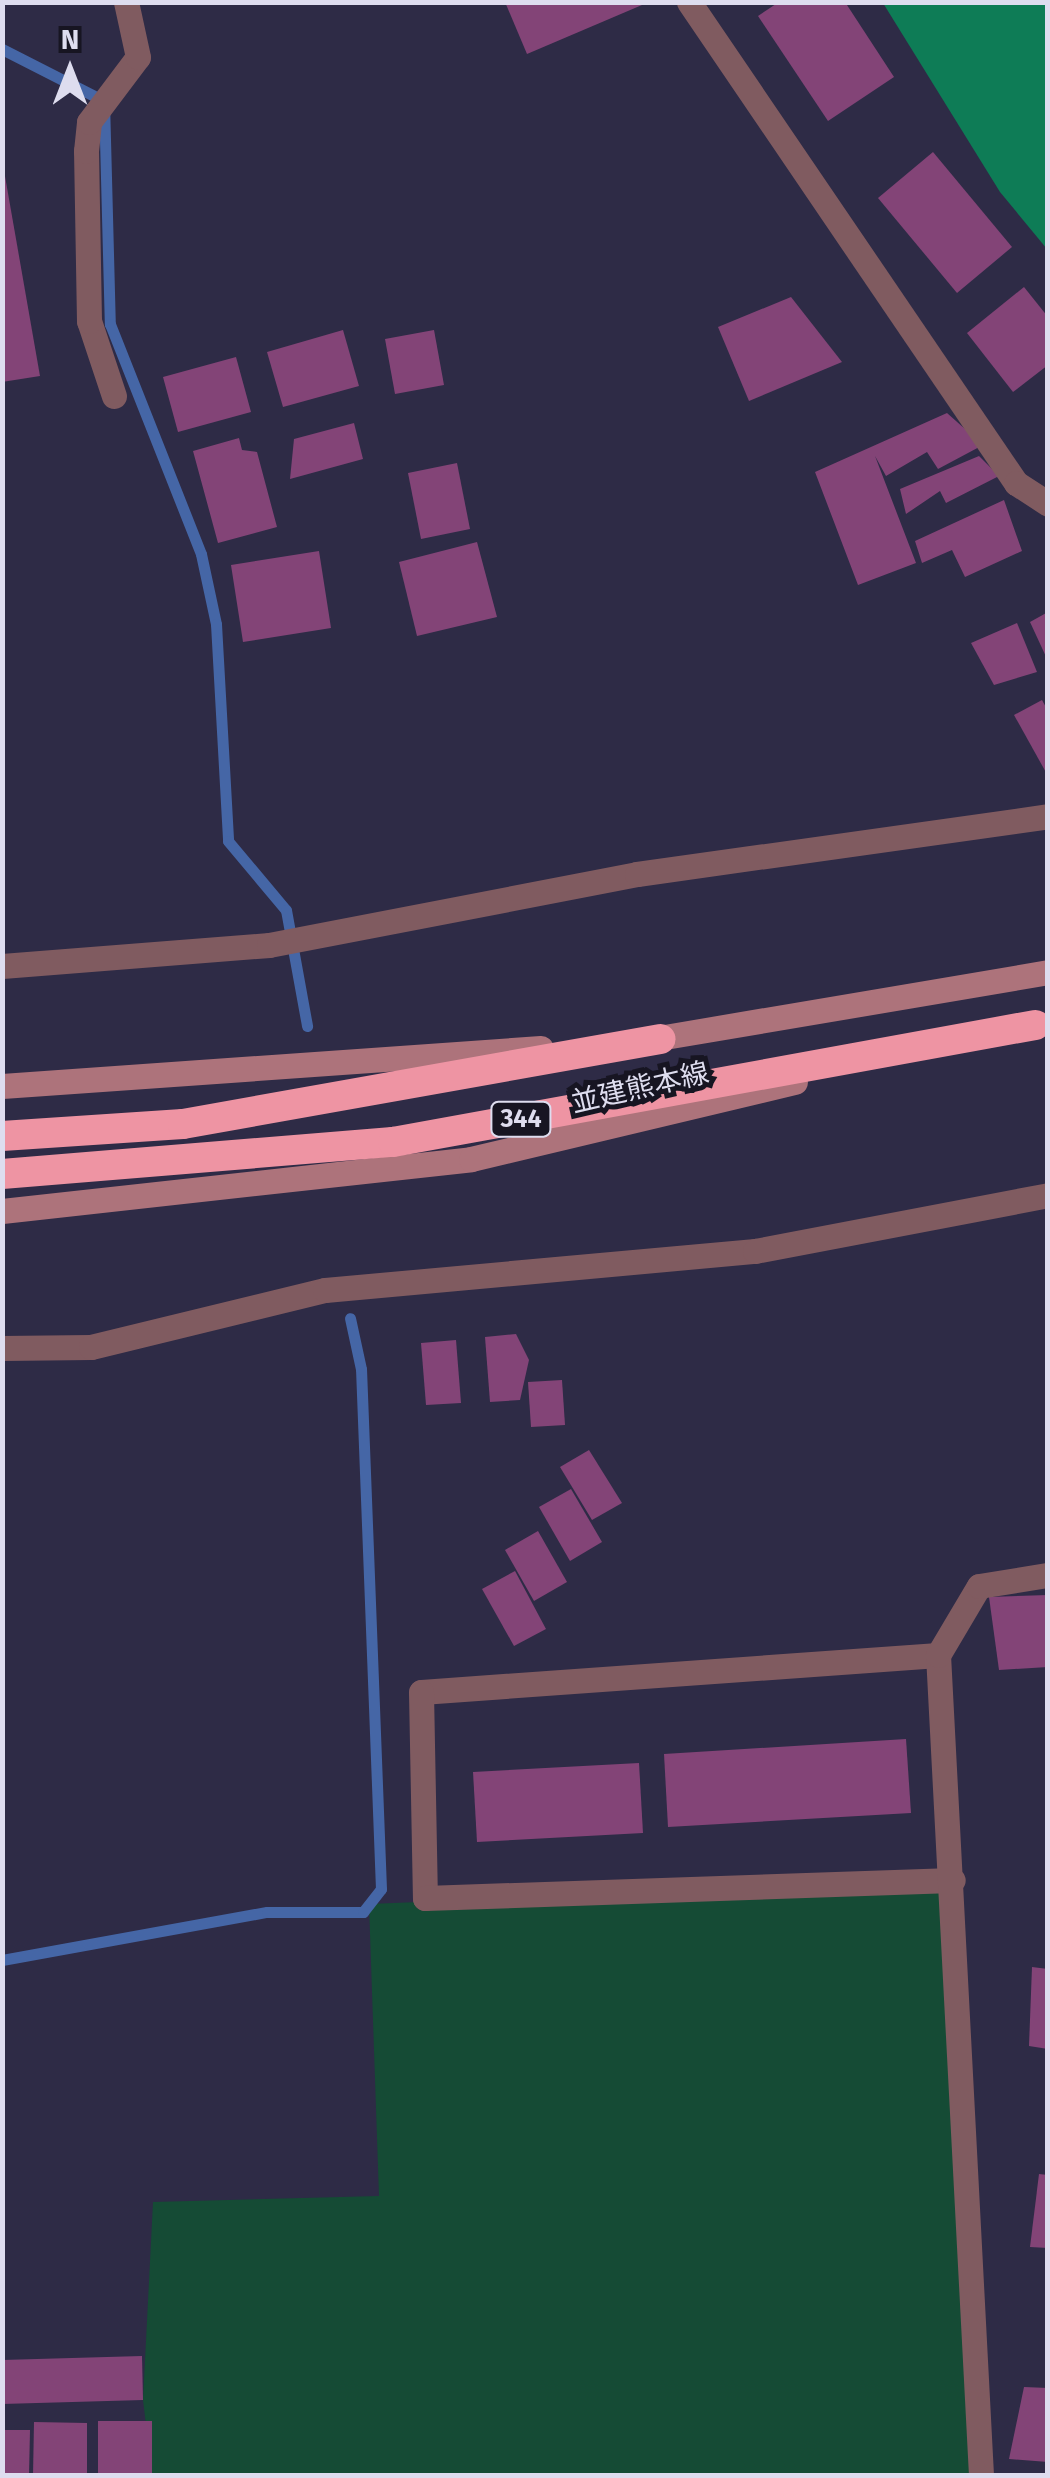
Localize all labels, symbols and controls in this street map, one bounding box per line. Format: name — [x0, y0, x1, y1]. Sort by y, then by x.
north arrow — [20, 20, 120, 120]
text: N — [61, 23, 79, 56]
street label: 並建熊本線 — [568, 1056, 712, 1120]
road number: 344 — [488, 1099, 554, 1139]

